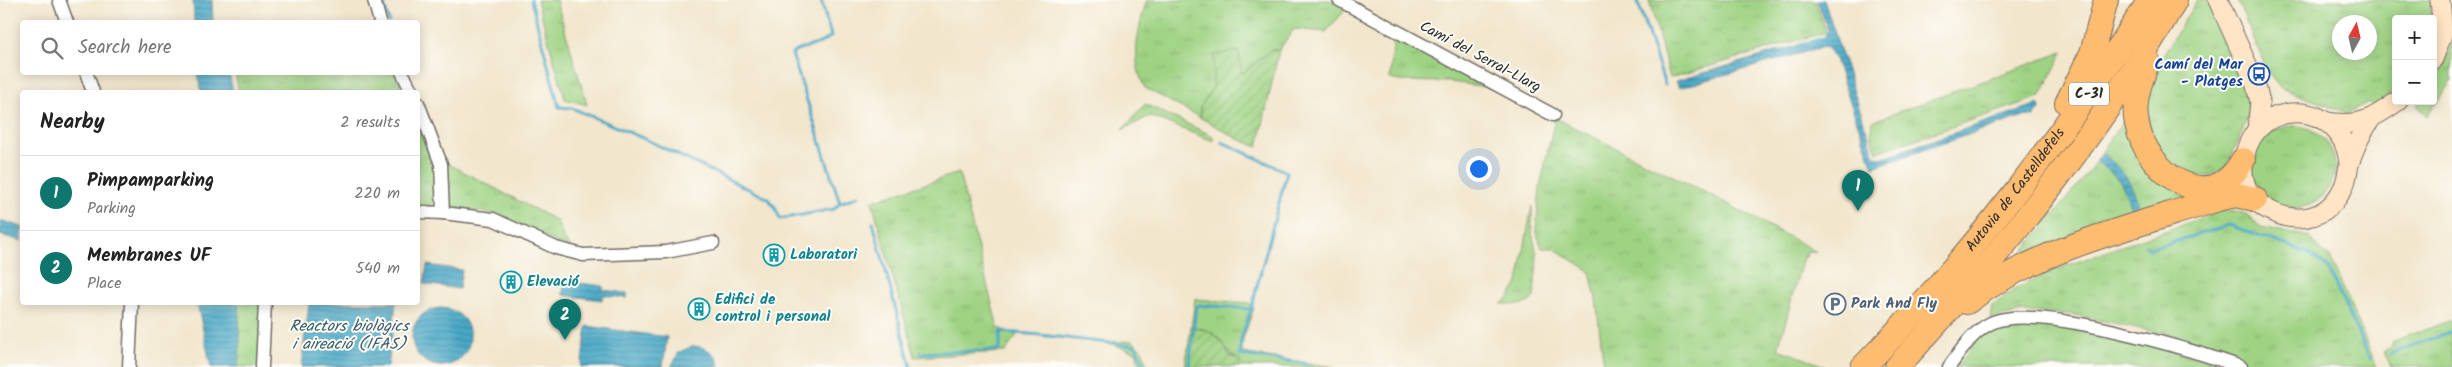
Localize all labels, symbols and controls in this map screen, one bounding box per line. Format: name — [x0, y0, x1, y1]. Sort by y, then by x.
street label: Camí del Serral-Llarg — [1415, 15, 1545, 99]
north arrow — [2332, 15, 2377, 60]
map controls — [2392, 15, 2437, 105]
button: + — [2392, 15, 2437, 60]
search box — [20, 20, 420, 75]
text: Search here — [78, 33, 172, 63]
icon: search — [38, 34, 66, 62]
place label: Camí del Mar - Platges — [2155, 53, 2244, 94]
button: − — [2392, 60, 2437, 105]
bus stop icon: Camí del Mar - Platges — [2247, 62, 2271, 86]
road number: C-31 — [2069, 82, 2109, 106]
text: Nearby — [40, 106, 105, 139]
text: 2 results — [340, 110, 400, 135]
street label: Autovia de Castelldefels — [1960, 122, 2072, 257]
your location — [1466, 156, 1492, 182]
text: Pimpamparking — [87, 166, 214, 196]
pin: 1 — [1842, 170, 1874, 211]
text: 1 — [54, 181, 58, 206]
text: 220 m — [354, 181, 400, 206]
text: Parking — [87, 196, 136, 221]
text: Membranes UF — [87, 241, 211, 271]
building icon: Laboratori — [762, 243, 786, 267]
place label: Laboratori — [790, 243, 858, 267]
text: 2 — [51, 256, 61, 281]
text: 540 m — [355, 256, 400, 281]
building icon: Elevació — [499, 270, 523, 294]
place label: Elevació — [527, 270, 580, 294]
text: Place — [87, 271, 121, 296]
place label: Edifici de control i personal — [715, 288, 831, 329]
parking icon: Park And Fly — [1823, 292, 1847, 316]
place label: Park And Fly — [1851, 292, 1937, 316]
building icon: Edifici de control i personal — [687, 297, 711, 321]
pin: 2 — [549, 299, 581, 340]
water label: Reactors biològics i aireació (IFAS) — [289, 314, 411, 357]

